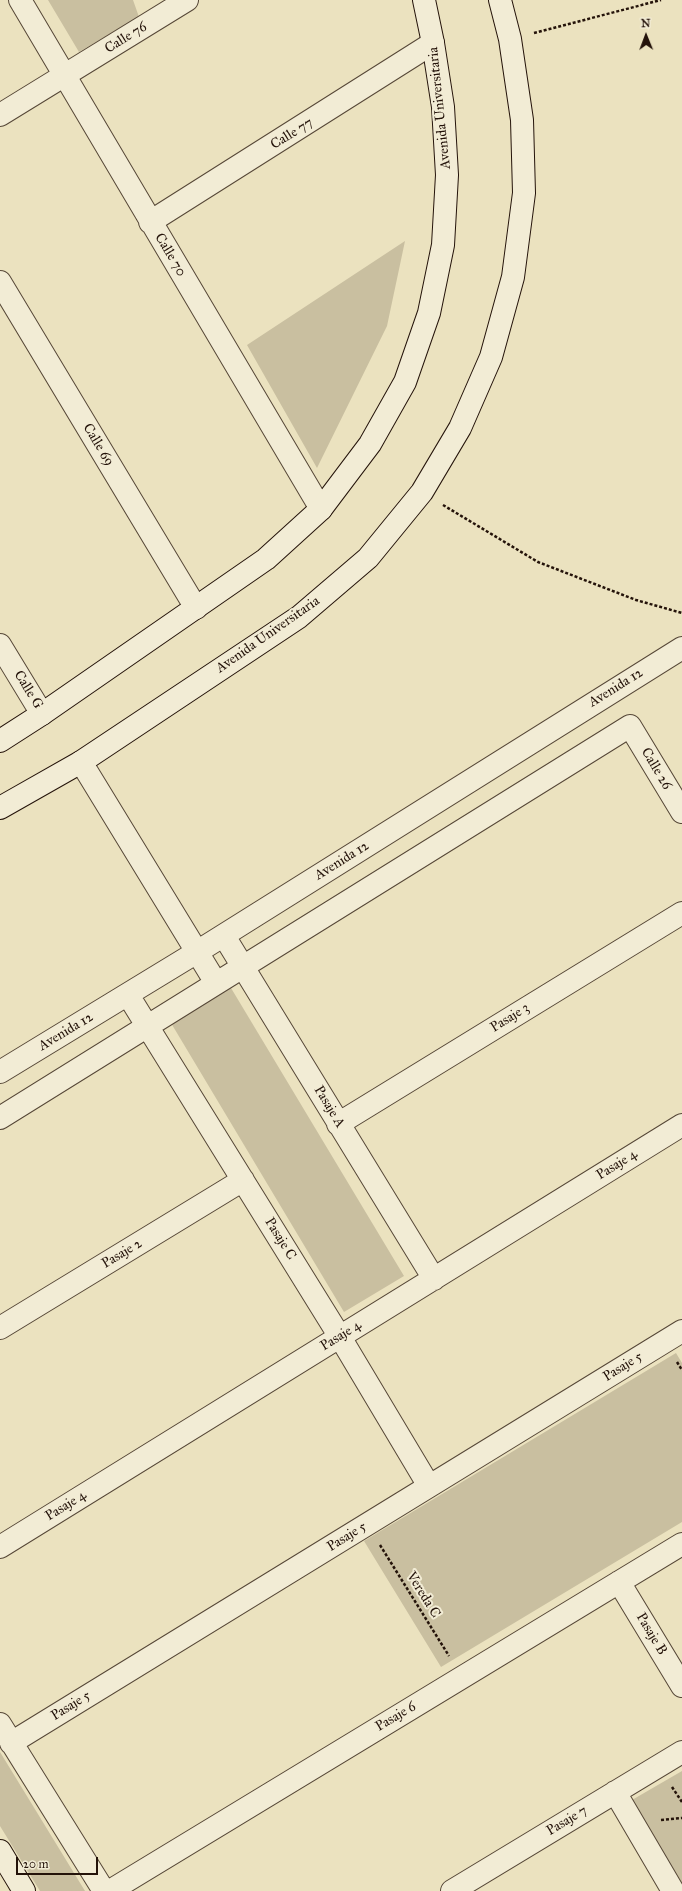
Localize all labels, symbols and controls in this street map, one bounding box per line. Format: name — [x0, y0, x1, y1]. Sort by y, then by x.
north arrow — [626, 16, 666, 56]
text: N — [641, 17, 651, 30]
street label: Calle 76 — [102, 19, 150, 57]
street label: Avenida Universitaria — [425, 46, 455, 170]
street label: Calle 77 — [268, 114, 316, 154]
street label: Calle 70 — [151, 230, 189, 280]
street label: Calle 69 — [79, 421, 117, 469]
street label: Avenida Universitaria — [213, 593, 323, 677]
street label: Avenida 12 — [586, 665, 646, 711]
street label: Calle G — [10, 668, 46, 712]
street label: Calle 26 — [637, 745, 675, 793]
street label: Avenida 12 — [312, 838, 372, 884]
street label: Pasaje 3 — [488, 1000, 532, 1036]
street label: Avenida 12 — [36, 1009, 96, 1055]
street label: Pasaje A — [310, 1083, 348, 1131]
street label: Pasaje 4 — [594, 1146, 640, 1184]
street label: Pasaje C — [261, 1215, 299, 1263]
street label: Pasaje 2 — [99, 1236, 145, 1272]
street label: Pasaje 4 — [318, 1317, 364, 1355]
street label: Pasaje 5 — [600, 1348, 646, 1386]
street label: Pasaje 4 — [43, 1487, 89, 1525]
street label: Pasaje 5 — [324, 1518, 370, 1556]
street label: Vereda C — [402, 1569, 444, 1621]
street label: Pasaje B — [632, 1610, 670, 1658]
street label: Pasaje 5 — [48, 1687, 94, 1725]
street label: Pasaje 6 — [373, 1698, 419, 1736]
street label: Pasaje 7 — [544, 1802, 590, 1840]
scale bar — [18, 1849, 100, 1875]
text: 20 m — [23, 1857, 49, 1871]

